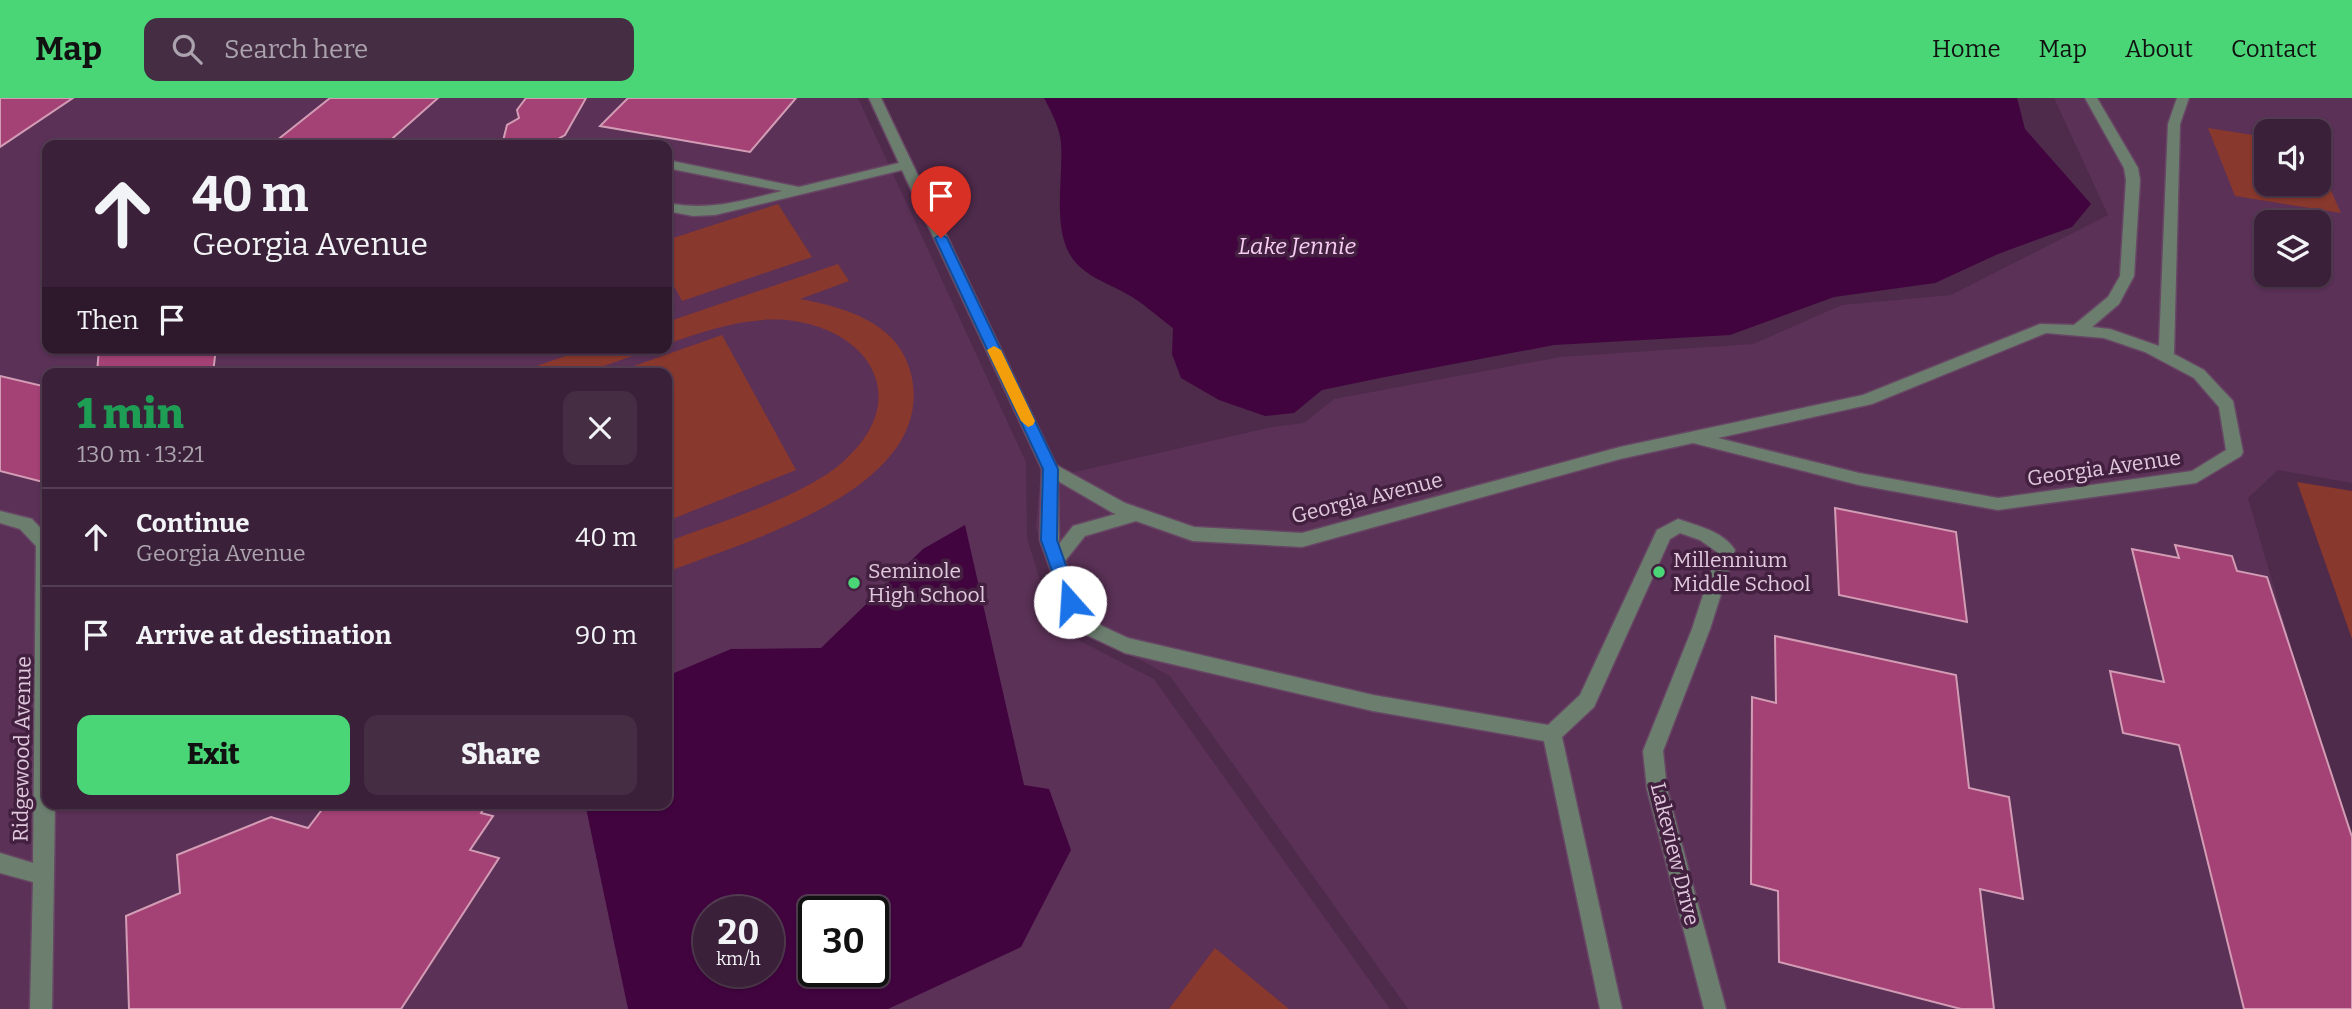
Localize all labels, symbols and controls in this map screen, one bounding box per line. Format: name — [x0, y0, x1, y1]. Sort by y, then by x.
search box — [144, 18, 634, 81]
text: Map — [35, 29, 102, 69]
icon: search — [168, 30, 206, 68]
text: Search here — [224, 34, 368, 65]
text: Home — [1932, 35, 2001, 63]
text: Map — [2039, 35, 2087, 63]
text: About — [2125, 35, 2193, 63]
text: Contact — [2231, 35, 2317, 63]
map controls — [2254, 119, 2331, 287]
button: sound — [2254, 119, 2331, 196]
text: 40 m — [192, 165, 309, 224]
pin — [911, 166, 971, 238]
icon: ahead — [77, 168, 168, 259]
icon: arrive — [922, 177, 960, 215]
button: layers — [2254, 210, 2331, 287]
text: Georgia Avenue — [192, 225, 428, 263]
water label: Lake Jennie — [1238, 232, 1356, 260]
icon: arrive — [153, 301, 191, 339]
text: Then — [77, 305, 139, 336]
text: 1 min — [77, 389, 184, 439]
button: close — [563, 391, 637, 465]
text: 130 m · 13:21 — [77, 440, 204, 468]
street label: Georgia Avenue — [2026, 444, 2182, 492]
street label: Georgia Avenue — [1289, 467, 1445, 529]
text: Continue — [136, 508, 250, 539]
icon: ahead — [77, 518, 115, 556]
text: 40 m — [575, 522, 637, 553]
text: Georgia Avenue — [136, 539, 306, 567]
place label: Millennium Middle School — [1673, 547, 1811, 597]
place label: Seminole High School — [868, 558, 986, 608]
marker: Millennium Middle School — [1651, 564, 1667, 580]
position arrow — [1033, 565, 1107, 639]
marker: Seminole High School — [846, 575, 862, 591]
icon: arrive — [77, 616, 115, 654]
text: Arrive at destination — [136, 620, 391, 651]
text: 90 m — [575, 620, 637, 651]
street label: Ridgewood Avenue — [7, 656, 37, 842]
button: Exit — [77, 715, 350, 795]
button: Share — [364, 715, 637, 795]
street label: Lakeview Drive — [1645, 780, 1705, 928]
speed limit sign: 30 — [798, 896, 889, 987]
text: 20 — [718, 911, 759, 953]
text: km/h — [716, 948, 761, 970]

